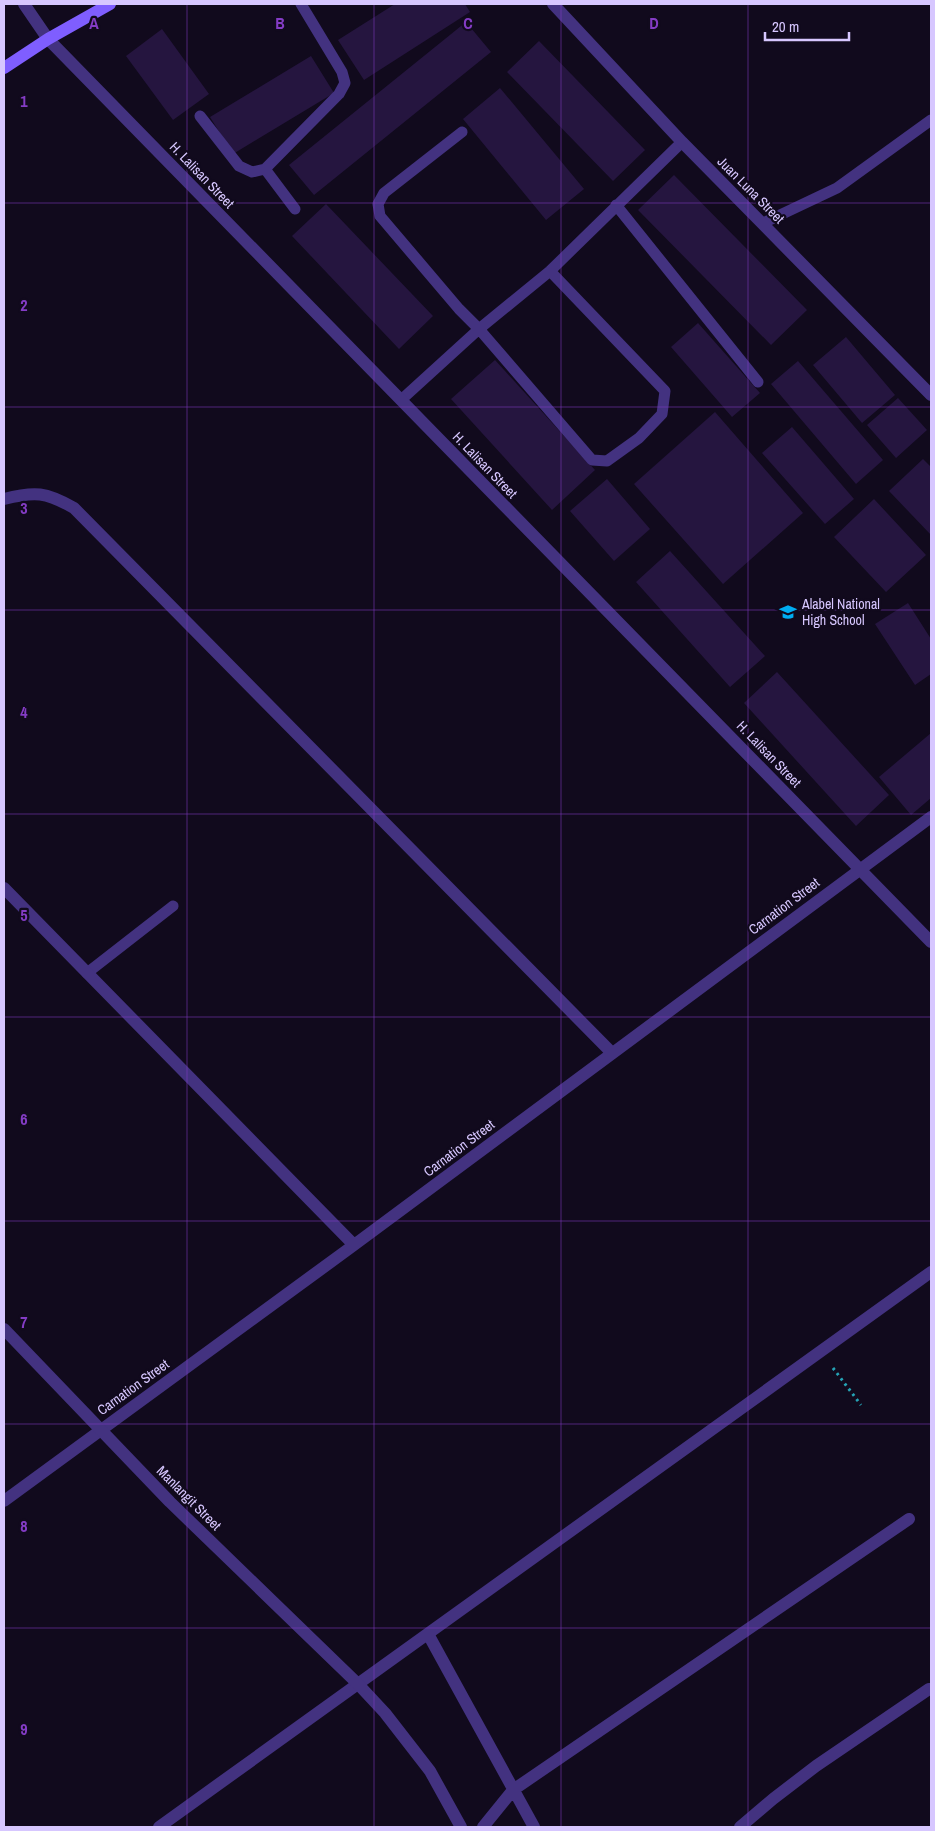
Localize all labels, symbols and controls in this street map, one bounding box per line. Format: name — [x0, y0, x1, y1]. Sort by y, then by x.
scale bar — [765, 10, 849, 42]
text: A — [89, 12, 99, 34]
text: B — [275, 12, 285, 34]
text: C — [463, 12, 473, 34]
text: D — [649, 12, 659, 34]
text: 20 m — [772, 16, 799, 37]
text: 1 — [20, 90, 28, 112]
street label: H. Lalisan Street — [166, 138, 238, 212]
street label: Juan Luna Street — [714, 153, 788, 227]
text: 2 — [20, 294, 28, 316]
street label: H. Lalisan Street — [449, 428, 521, 502]
text: 3 — [20, 497, 28, 519]
place label: Alabel National High School — [801, 595, 880, 629]
school or university icon: Alabel National High School — [778, 602, 798, 622]
text: 4 — [20, 701, 28, 723]
street label: H. Lalisan Street — [733, 717, 805, 791]
street label: Carnation Street — [745, 873, 823, 939]
text: 5 — [20, 904, 28, 926]
text: 6 — [20, 1108, 28, 1130]
street label: Carnation Street — [420, 1115, 498, 1181]
text: 7 — [20, 1311, 28, 1333]
street label: Carnation Street — [94, 1355, 172, 1419]
street label: Manlangit Street — [153, 1462, 225, 1534]
text: 8 — [20, 1515, 28, 1537]
text: 9 — [20, 1718, 28, 1740]

